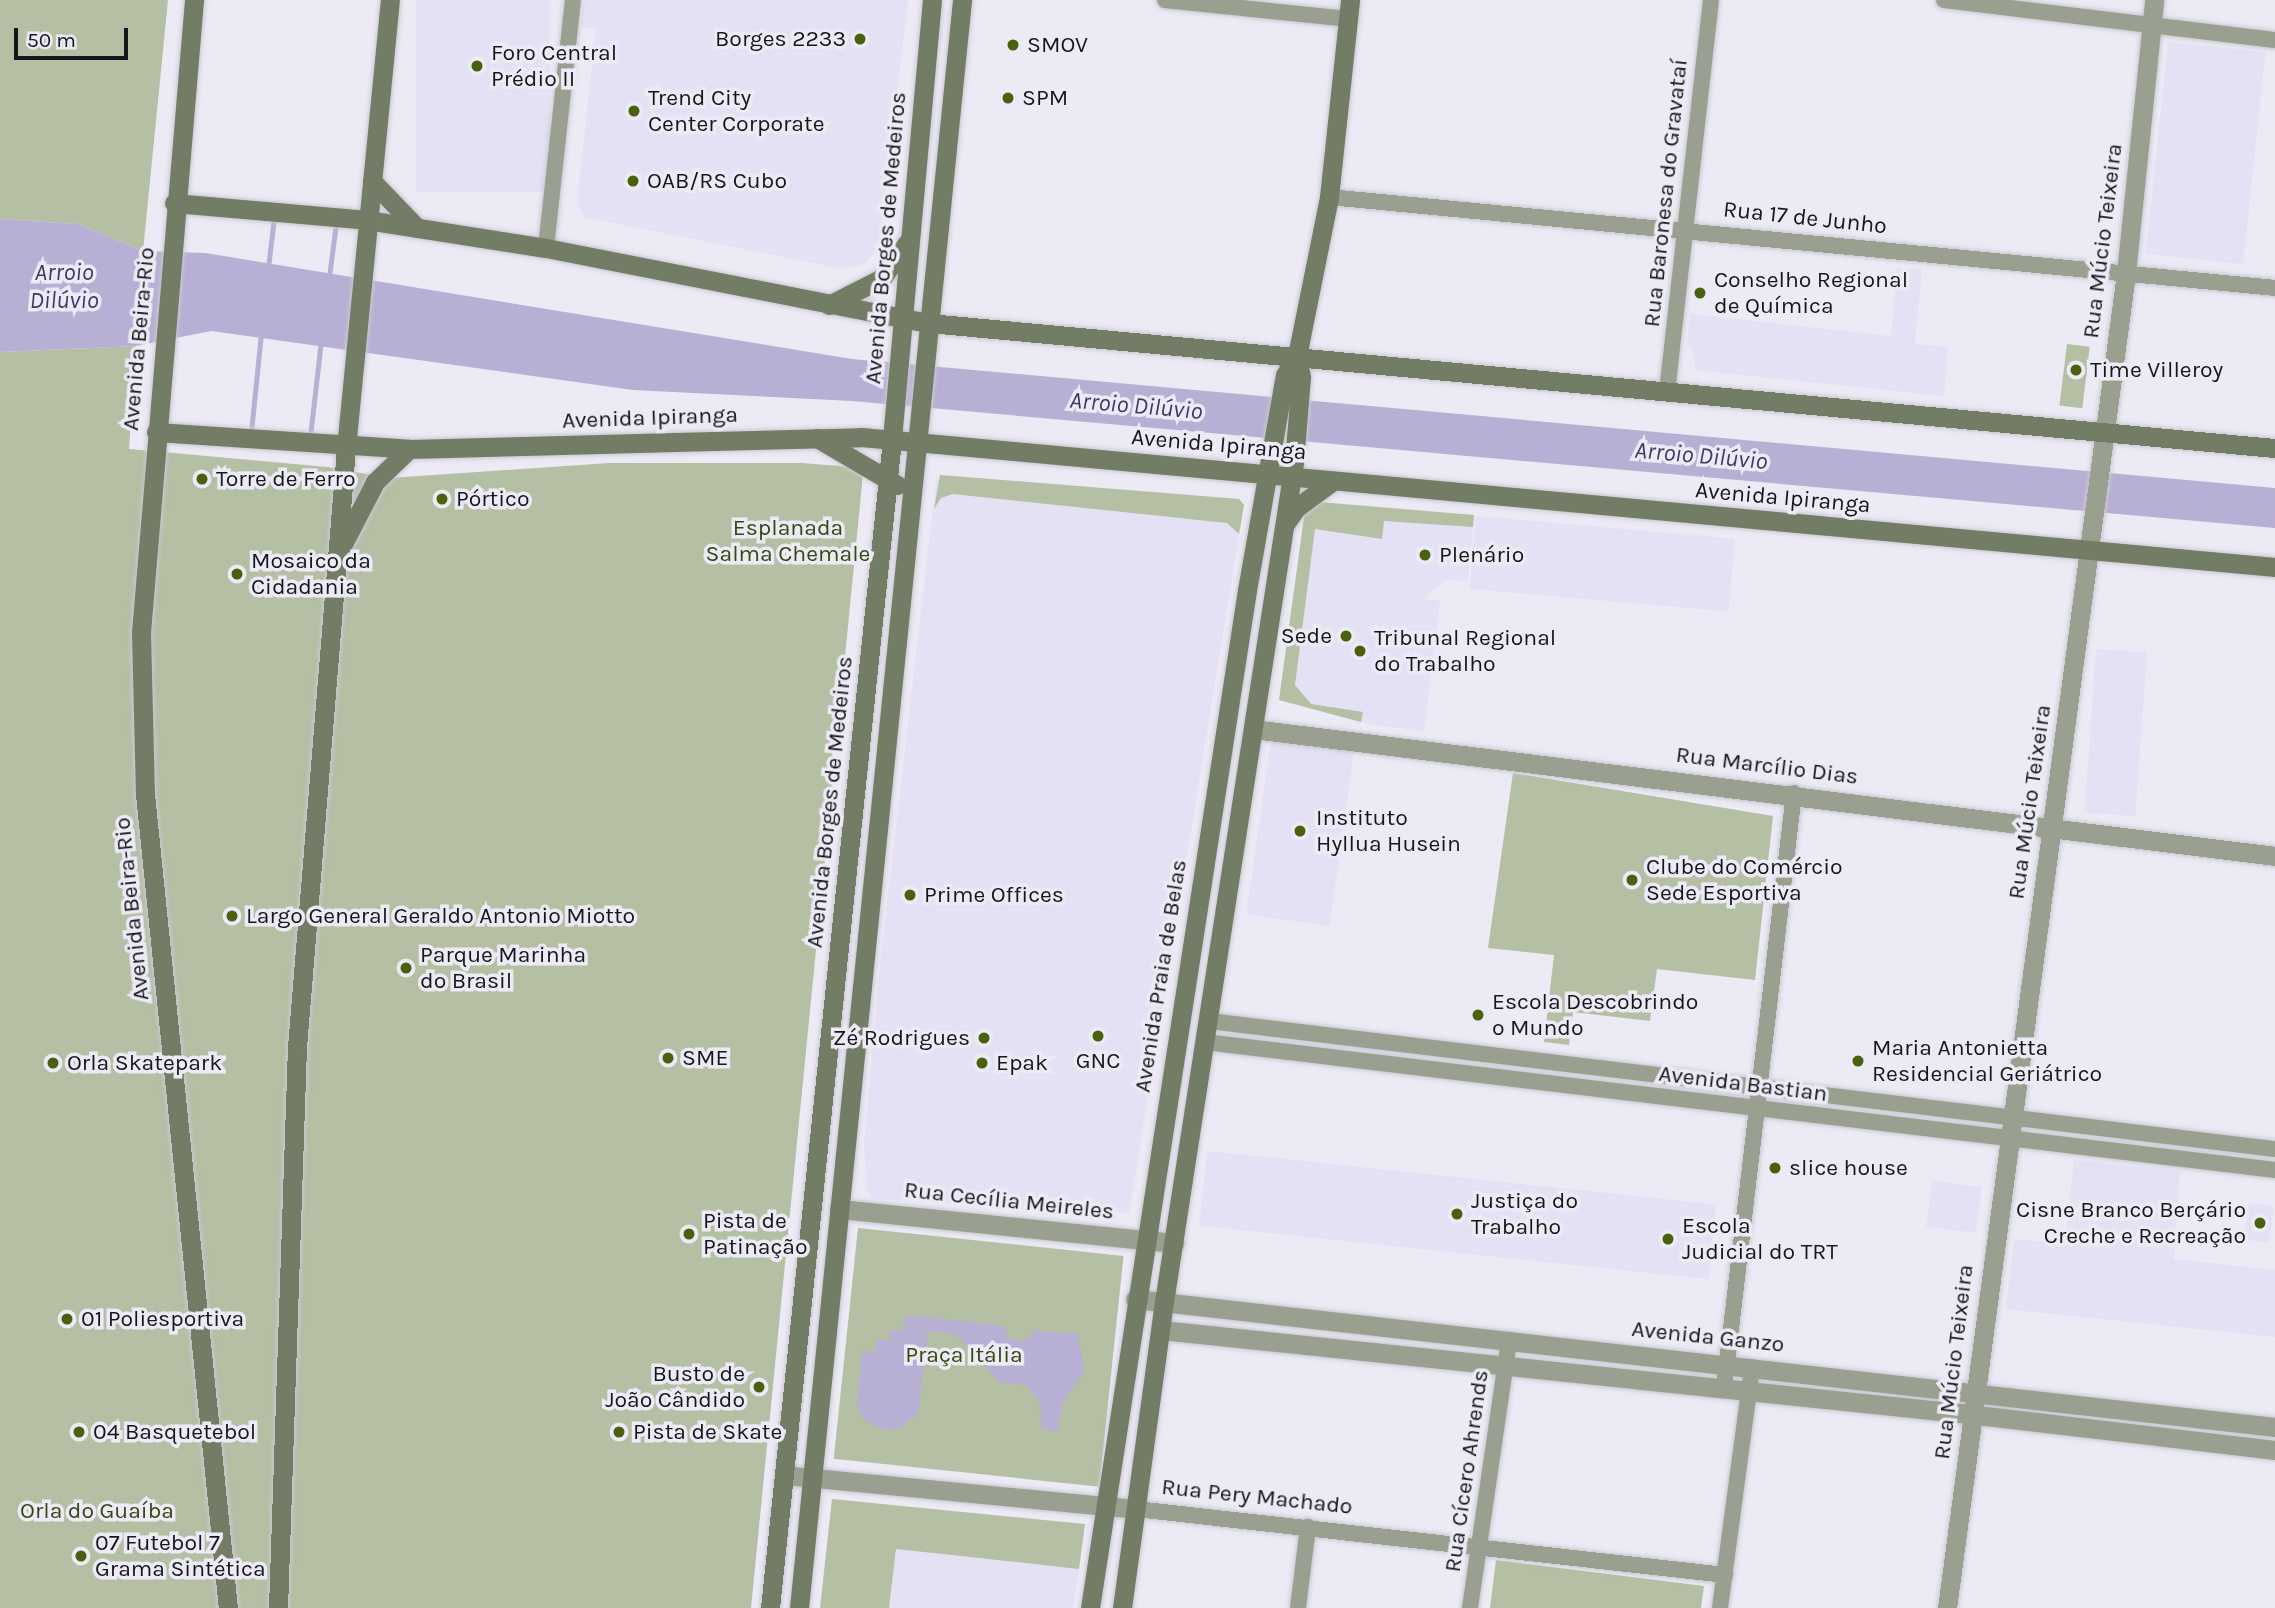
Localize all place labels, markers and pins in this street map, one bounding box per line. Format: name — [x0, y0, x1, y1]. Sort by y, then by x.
place label: Borges 2233 — [715, 25, 846, 53]
marker: Borges 2233 — [852, 31, 868, 47]
place label: SMOV — [1027, 31, 1088, 59]
marker: SMOV — [1005, 37, 1021, 53]
place label: Foro Central Prédio II — [491, 39, 617, 93]
marker: Foro Central Prédio II — [469, 58, 485, 74]
place label: Trend City Center Corporate — [648, 84, 824, 138]
place label: SPM — [1022, 84, 1068, 112]
marker: SPM — [1000, 90, 1016, 106]
marker: Trend City Center Corporate — [626, 103, 642, 119]
place label: OAB/RS Cubo — [647, 167, 787, 195]
marker: OAB/RS Cubo — [625, 173, 641, 189]
place label: Conselho Regional de Química — [1714, 266, 1908, 320]
marker: Conselho Regional de Química — [1692, 285, 1708, 301]
place label: Time Villeroy — [2090, 356, 2223, 384]
marker: Time Villeroy — [2068, 362, 2084, 378]
place label: Torre de Ferro — [216, 465, 355, 493]
marker: Torre de Ferro — [194, 471, 210, 487]
place label: Pórtico — [456, 485, 530, 513]
marker: Pórtico — [434, 491, 450, 507]
place label: Plenário — [1439, 541, 1524, 569]
place label: Mosaico da Cidadania — [251, 547, 371, 601]
marker: Plenário — [1417, 547, 1433, 563]
marker: Mosaico da Cidadania — [229, 566, 245, 582]
place label: Sede — [1281, 622, 1332, 650]
place label: Tribunal Regional do Trabalho — [1374, 624, 1556, 678]
marker: Sede — [1338, 628, 1354, 644]
marker: Tribunal Regional do Trabalho — [1352, 643, 1368, 659]
place label: Instituto Hyllua Husein — [1316, 804, 1461, 858]
marker: Instituto Hyllua Husein — [1290, 821, 1310, 841]
place label: Clube do Comércio Sede Esportiva — [1646, 853, 1843, 907]
marker: Clube do Comércio Sede Esportiva — [1624, 872, 1640, 888]
place label: Prime Offices — [924, 881, 1064, 909]
marker: Prime Offices — [902, 887, 918, 903]
place label: Largo General Geraldo Antonio Miotto — [246, 902, 635, 930]
marker: Largo General Geraldo Antonio Miotto — [224, 908, 240, 924]
place label: Parque Marinha do Brasil — [420, 941, 586, 995]
marker: Parque Marinha do Brasil — [398, 960, 414, 976]
place label: Escola Descobrindo o Mundo — [1492, 988, 1698, 1042]
marker: Escola Descobrindo o Mundo — [1470, 1007, 1486, 1023]
place label: Zé Rodrigues — [833, 1024, 970, 1052]
marker: GNC — [1090, 1028, 1106, 1044]
marker: Zé Rodrigues — [976, 1030, 992, 1046]
place label: Maria Antonietta Residencial Geriátrico — [1872, 1034, 2102, 1088]
place label: SME — [682, 1044, 728, 1072]
place label: GNC — [1076, 1047, 1120, 1075]
place label: Orla Skatepark — [67, 1049, 222, 1077]
place label: Epak — [996, 1049, 1048, 1077]
marker: SME — [660, 1050, 676, 1066]
marker: Maria Antonietta Residencial Geriátrico — [1850, 1053, 1866, 1069]
marker: Orla Skatepark — [45, 1055, 61, 1071]
marker: Epak — [974, 1055, 990, 1071]
place label: slice house — [1789, 1154, 1908, 1182]
marker: slice house — [1767, 1160, 1783, 1176]
place label: Justiça do Trabalho — [1471, 1187, 1578, 1241]
place label: Cisne Branco Berçário Creche e Recreação — [2016, 1196, 2246, 1250]
marker: Justiça do Trabalho — [1449, 1206, 1465, 1222]
place label: Pista de Patinação — [703, 1207, 808, 1261]
place label: Escola Judicial do TRT — [1682, 1212, 1838, 1266]
marker: Cisne Branco Berçário Creche e Recreação — [2252, 1215, 2268, 1231]
marker: Pista de Patinação — [681, 1226, 697, 1242]
marker: Escola Judicial do TRT — [1660, 1231, 1676, 1247]
place label: 01 Poliesportiva — [81, 1305, 244, 1333]
marker: 01 Poliesportiva — [59, 1311, 75, 1327]
place label: Busto de João Cândido — [605, 1360, 745, 1414]
marker: Busto de João Cândido — [751, 1379, 767, 1395]
place label: 04 Basquetebol — [93, 1418, 256, 1446]
place label: Pista de Skate — [633, 1418, 782, 1446]
marker: 04 Basquetebol — [71, 1424, 87, 1440]
marker: Pista de Skate — [611, 1424, 627, 1440]
place label: 07 Futebol 7 Grama Sintética — [95, 1529, 266, 1583]
marker: 07 Futebol 7 Grama Sintética — [73, 1548, 89, 1564]

